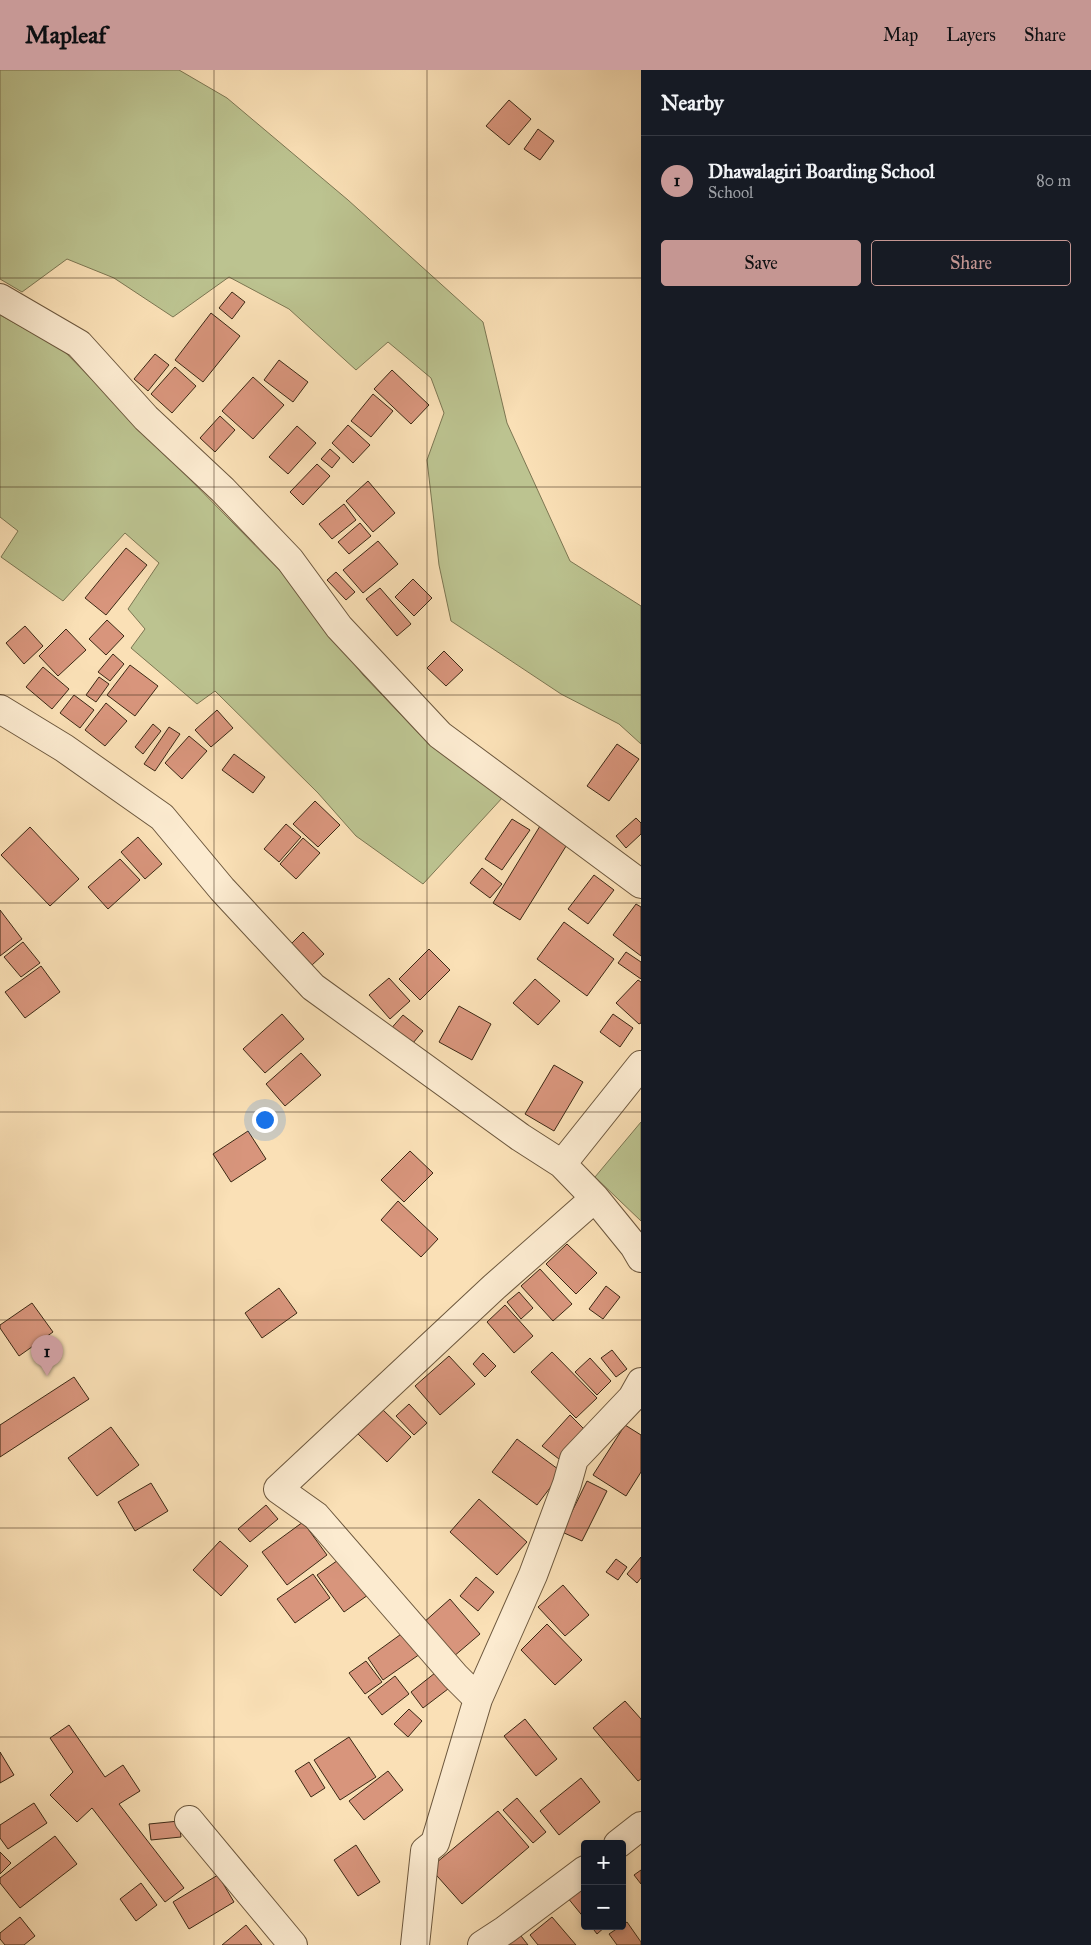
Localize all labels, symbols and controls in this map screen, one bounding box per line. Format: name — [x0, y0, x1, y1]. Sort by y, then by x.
text: Mapleaf — [25, 20, 106, 50]
text: Map — [883, 24, 918, 46]
text: Layers — [946, 24, 996, 46]
text: Share — [1024, 24, 1066, 46]
text: Nearby — [661, 90, 724, 116]
text: Dhawalagiri Boarding School — [708, 160, 935, 183]
text: 1 — [674, 171, 680, 190]
text: 80 m — [1036, 171, 1071, 190]
text: School — [708, 183, 753, 202]
button: Save — [661, 240, 861, 286]
button: Share — [871, 240, 1071, 286]
your location — [252, 1107, 278, 1133]
pin: 1 — [31, 1335, 63, 1376]
map controls — [581, 1840, 626, 1930]
button: + — [581, 1840, 626, 1885]
button: − — [581, 1885, 626, 1930]

